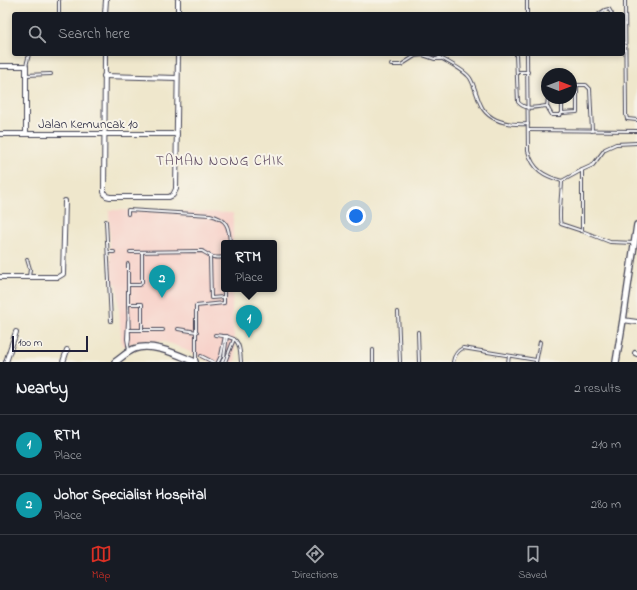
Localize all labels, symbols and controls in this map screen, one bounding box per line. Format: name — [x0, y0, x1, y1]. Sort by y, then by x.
search box — [12, 12, 625, 56]
icon: search — [26, 23, 48, 45]
text: Search here — [58, 23, 130, 45]
north arrow — [541, 68, 577, 104]
street label: Jalan Kemuncak 10 — [38, 115, 138, 134]
district label: TAMAN NONG CHIK — [156, 151, 284, 172]
your location — [346, 206, 366, 226]
popup — [221, 240, 277, 292]
text: RTM — [235, 246, 261, 268]
pin: 2 — [149, 265, 175, 298]
text: Place — [235, 268, 263, 287]
pin: 1 — [236, 305, 262, 338]
scale bar — [12, 334, 88, 353]
text: 100 m — [18, 335, 42, 351]
text: Nearby — [16, 376, 68, 401]
text: 2 results — [574, 379, 621, 398]
text: RTM — [54, 424, 80, 446]
text: 1 — [27, 435, 31, 454]
text: 210 m — [591, 435, 621, 454]
text: Place — [54, 446, 82, 465]
text: Johor Specialist Hospital — [54, 484, 206, 506]
text: 2 — [26, 495, 32, 514]
text: 280 m — [591, 495, 621, 514]
text: Place — [54, 506, 82, 525]
tab: Map — [90, 543, 112, 583]
tab: Directions — [292, 543, 338, 583]
tab: Saved — [518, 543, 547, 583]

